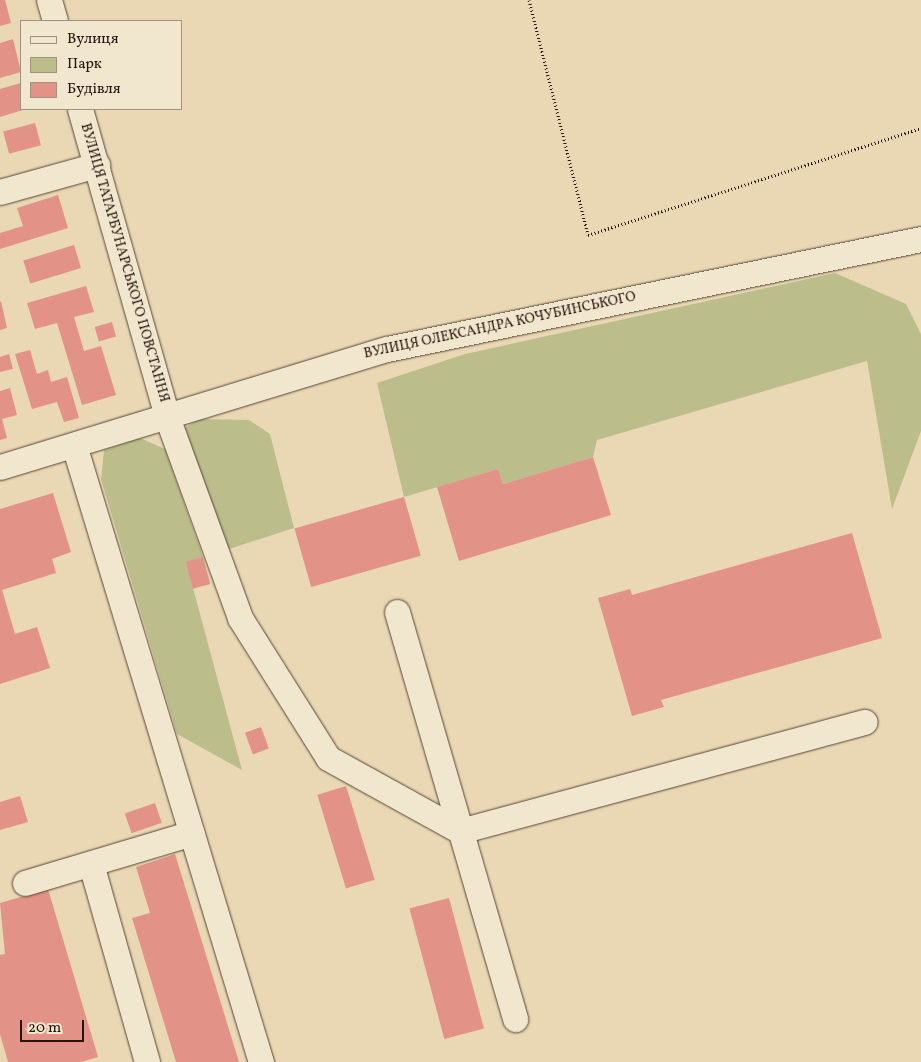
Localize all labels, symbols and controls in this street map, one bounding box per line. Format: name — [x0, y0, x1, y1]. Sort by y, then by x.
legend — [20, 20, 182, 110]
text: Вулиця — [67, 29, 118, 50]
text: Парк — [67, 54, 102, 75]
text: Будівля — [67, 79, 121, 100]
street label: ВУЛИЦЯ ТАТАРБУНАРСЬКОГО ПОВСТАННЯ — [76, 121, 172, 405]
street label: ВУЛИЦЯ ОЛЕКСАНДРА КОЧУБИНСЬКОГО — [362, 289, 638, 363]
scale bar — [22, 1010, 86, 1042]
text: 20 m — [28, 1018, 61, 1039]

